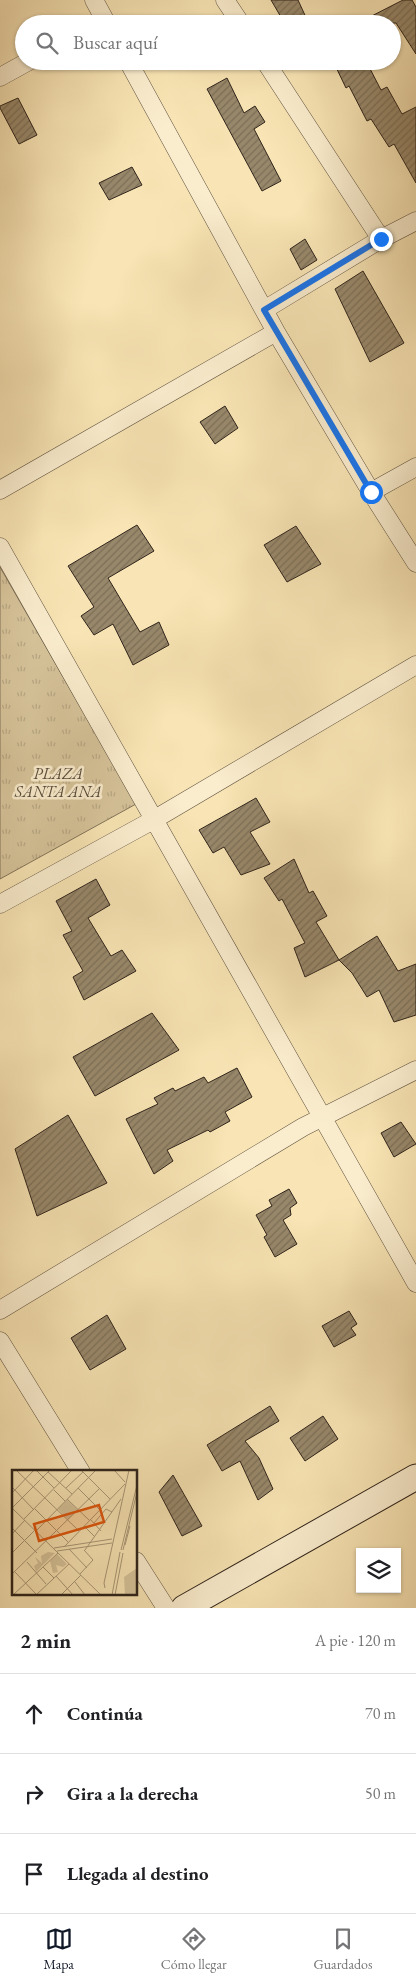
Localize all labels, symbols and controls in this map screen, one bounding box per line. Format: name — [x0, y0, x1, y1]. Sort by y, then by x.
search box — [15, 15, 401, 70]
icon: search — [33, 29, 61, 57]
text: Buscar aquí — [73, 30, 158, 55]
route end — [370, 228, 393, 251]
route start — [360, 481, 383, 504]
park label: PLAZA SANTA ANA — [14, 763, 101, 802]
inset map — [12, 1470, 138, 1596]
map controls — [356, 1548, 401, 1593]
button: layers — [356, 1548, 401, 1593]
text: 2 min — [20, 1627, 71, 1654]
text: A pie · 120 m — [315, 1630, 396, 1651]
icon: ahead — [20, 1700, 48, 1728]
text: Continúa — [67, 1701, 143, 1726]
text: 70 m — [365, 1703, 396, 1724]
icon: right — [20, 1780, 48, 1808]
text: Gira a la derecha — [67, 1781, 198, 1806]
text: 50 m — [365, 1783, 396, 1804]
icon: arrive — [20, 1860, 48, 1888]
text: Llegada al destino — [67, 1861, 209, 1886]
tab: Mapa — [43, 1925, 74, 1973]
tab: Cómo llegar — [161, 1925, 227, 1973]
tab: Guardados — [314, 1925, 373, 1973]

